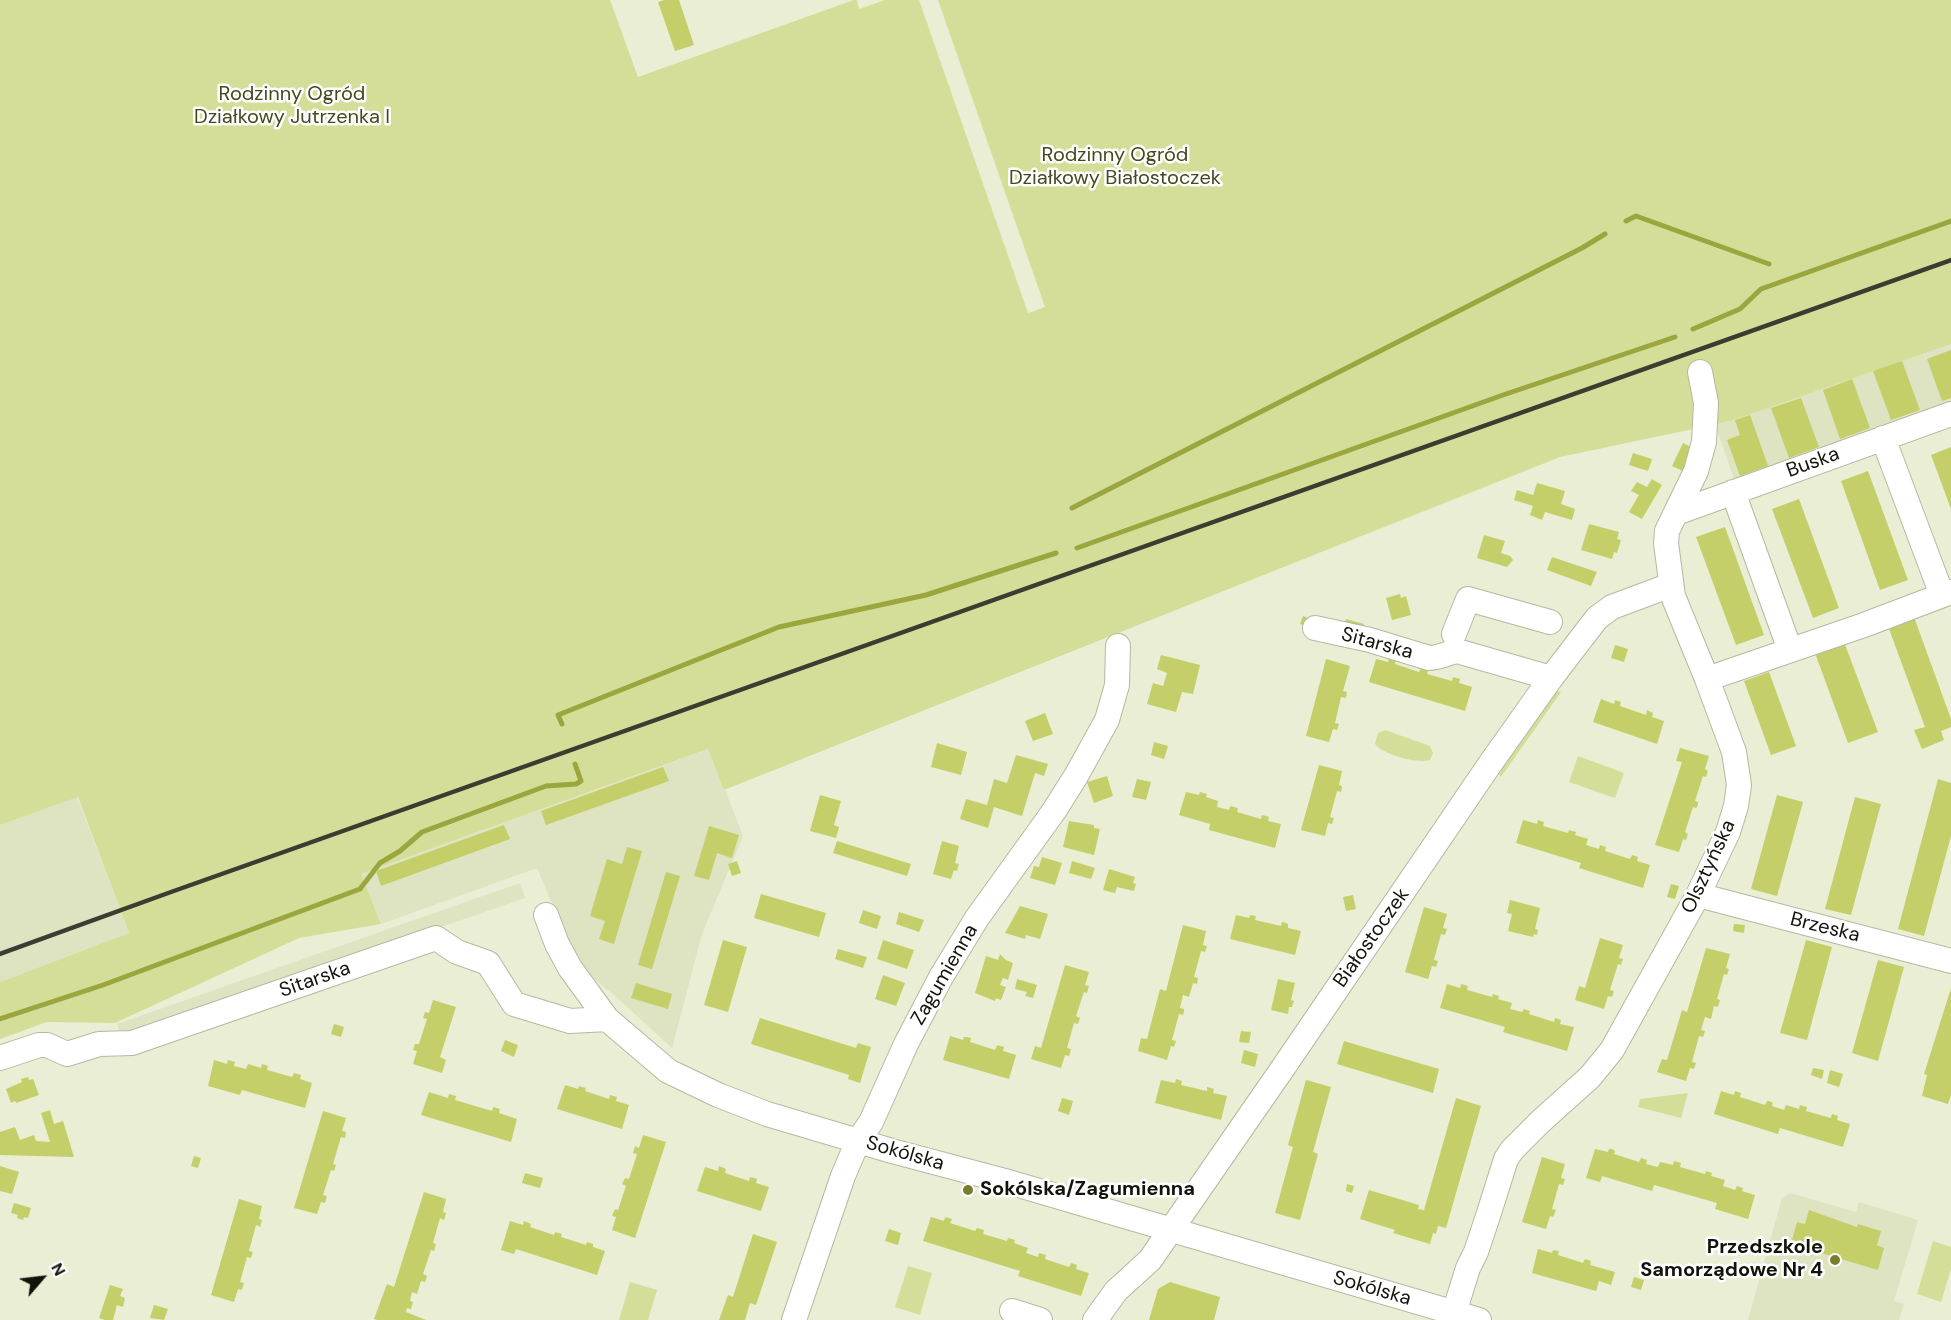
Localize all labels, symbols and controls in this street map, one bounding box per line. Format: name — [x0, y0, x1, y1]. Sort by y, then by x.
park label: Rodzinny Ogród Działkowy Jutrzenka I — [194, 83, 390, 130]
park label: Rodzinny Ogród Działkowy Białostoczek — [1009, 144, 1221, 191]
street label: Buska — [1783, 442, 1843, 484]
street label: Sitarska — [1338, 623, 1416, 665]
street label: Olsztyńska — [1677, 816, 1741, 918]
street label: Białostoczek — [1329, 884, 1415, 992]
street label: Brzeska — [1788, 908, 1862, 948]
street label: Zagumienna — [907, 920, 983, 1030]
street label: Sitarska — [276, 957, 354, 1003]
street label: Sokólska — [863, 1131, 947, 1177]
place label: Sokólska/Zagumienna — [980, 1178, 1195, 1202]
marker: Sokólska/Zagumienna — [961, 1183, 975, 1197]
place label: Przedszkole Samorządowe Nr 4 — [1640, 1236, 1823, 1283]
north arrow — [12, 1248, 72, 1308]
marker: Przedszkole Samorządowe Nr 4 — [1828, 1253, 1842, 1267]
text: N — [46, 1259, 70, 1279]
street label: Sokólska — [1330, 1266, 1414, 1312]

